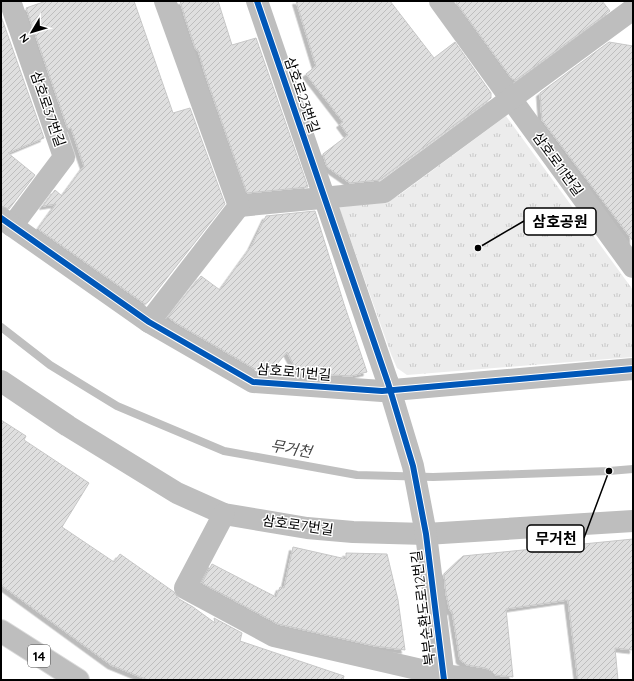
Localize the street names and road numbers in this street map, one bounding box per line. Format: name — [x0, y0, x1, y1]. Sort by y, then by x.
street label: 삼호로23번길 — [281, 54, 323, 136]
street label: 삼호로37번길 — [27, 69, 69, 149]
street label: 삼호로11번길 — [529, 128, 587, 200]
street label: 삼호로11번길 — [256, 360, 332, 384]
street label: 삼호로7번길 — [261, 511, 335, 539]
street label: 북부순환도로12번길 — [407, 549, 439, 667]
road number: 14 — [28, 645, 50, 667]

